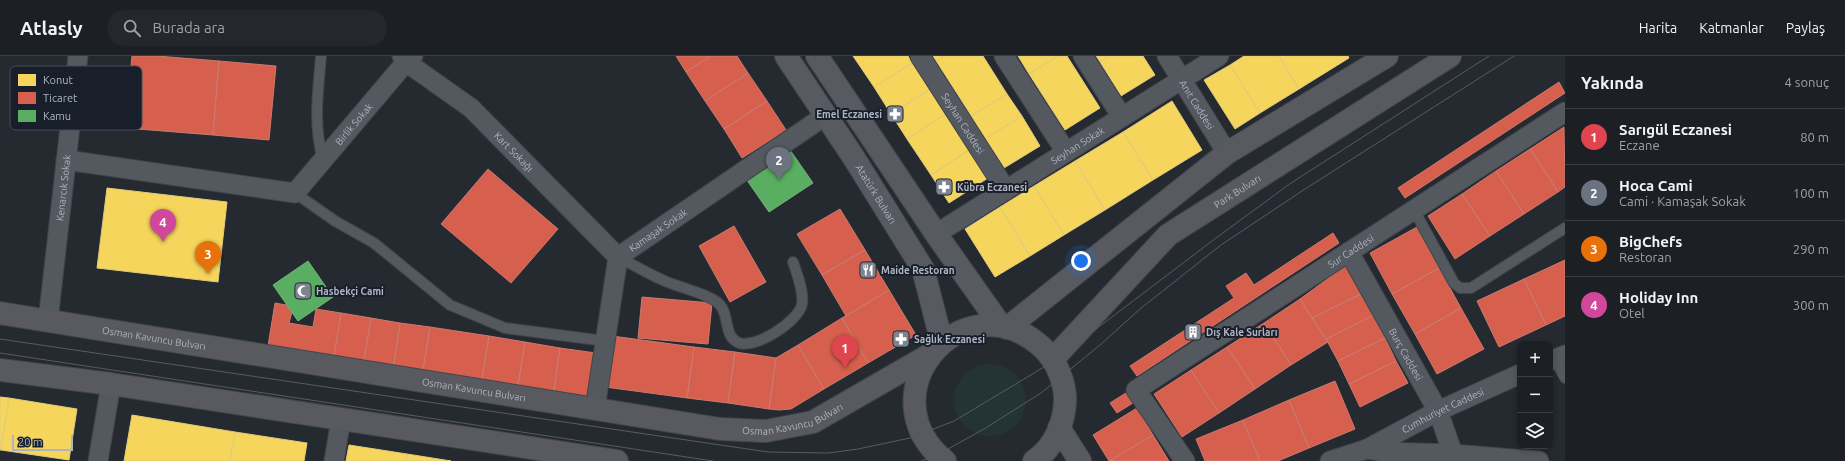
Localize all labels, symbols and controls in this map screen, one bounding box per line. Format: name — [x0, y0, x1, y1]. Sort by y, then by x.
search box — [107, 10, 387, 46]
text: Atlasly — [20, 17, 83, 39]
icon: search — [121, 17, 143, 39]
text: Burada ara — [153, 19, 225, 36]
text: Harita — [1639, 20, 1677, 36]
text: Katmanlar — [1699, 20, 1764, 36]
text: Paylaş — [1786, 20, 1825, 36]
legend — [10, 66, 142, 130]
text: Yakında — [1581, 73, 1644, 92]
text: Konut — [43, 74, 74, 86]
text: 4 sonuç — [1785, 75, 1829, 89]
street label: Anıt Caddesi — [1177, 78, 1216, 132]
street label: Seyhan Caddesi — [939, 91, 986, 156]
text: Ticaret — [43, 92, 78, 104]
street label: Birlik Sokak — [333, 101, 375, 147]
pharmacy icon: Emel Eczanesi — [885, 104, 905, 124]
place label: Emel Eczanesi — [816, 109, 882, 120]
text: Kamu — [43, 110, 71, 122]
text: Sarıgül Eczanesi — [1619, 121, 1732, 138]
street label: Seyhan Sokak — [1049, 125, 1106, 166]
street label: Kart Sokağı — [492, 130, 535, 174]
text: 1 — [1590, 130, 1598, 144]
text: 80 m — [1800, 130, 1829, 144]
text: Eczane — [1619, 138, 1660, 152]
pin: 2 — [766, 147, 792, 180]
street label: Kenarcık Sokak — [54, 154, 73, 222]
street label: Atatürk Bulvarı — [854, 163, 898, 226]
street label: Park Bulvarı — [1212, 173, 1263, 210]
pharmacy icon: Kübra Eczanesi — [934, 177, 954, 197]
text: Hoca Cami — [1619, 177, 1693, 194]
place label: Kübra Eczanesi — [957, 182, 1027, 193]
text: 2 — [1590, 186, 1598, 200]
text: 100 m — [1793, 186, 1829, 200]
text: Cami · Kamaşak Sokak — [1619, 194, 1746, 208]
street label: Kamaşak Sokak — [627, 206, 689, 254]
pin: 4 — [150, 209, 176, 242]
street label: Sur Caddesi — [1326, 232, 1376, 270]
text: BigChefs — [1619, 233, 1682, 250]
pin: 3 — [195, 241, 221, 274]
text: 3 — [1590, 242, 1598, 256]
text: 290 m — [1793, 242, 1829, 256]
text: Restoran — [1619, 250, 1672, 264]
your location — [1071, 251, 1091, 271]
restaurant icon: Maide Restoran — [858, 260, 878, 280]
place label: Maide Restoran — [881, 265, 955, 276]
mosque icon: Hasbekçi Cami — [293, 281, 313, 301]
place label: Hasbekçi Cami — [316, 286, 384, 297]
text: Holiday Inn — [1619, 289, 1698, 306]
text: 4 — [1590, 298, 1598, 312]
text: 300 m — [1793, 298, 1829, 312]
text: Otel — [1619, 306, 1645, 320]
building icon: Dış Kale Surları — [1183, 322, 1203, 342]
street label: Osman Kavuncu Bulvarı — [101, 325, 207, 352]
street label: Burç Caddesi — [1387, 326, 1425, 382]
place label: Dış Kale Surları — [1206, 327, 1278, 338]
pharmacy icon: Sağlık Eczanesi — [891, 329, 911, 349]
place label: Sağlık Eczanesi — [914, 334, 985, 345]
pin: 1 — [832, 335, 858, 368]
map controls — [1517, 341, 1553, 449]
button: + — [1517, 341, 1553, 377]
street label: Osman Kavuncu Bulvarı — [421, 376, 527, 404]
button: − — [1517, 377, 1553, 413]
street label: Cumhuriyet Caddesi — [1400, 386, 1486, 435]
street label: Osman Kavuncu Bulvarı — [742, 401, 845, 437]
button: layers — [1517, 413, 1553, 449]
scale bar — [12, 433, 73, 452]
text: 20 m — [18, 436, 42, 448]

